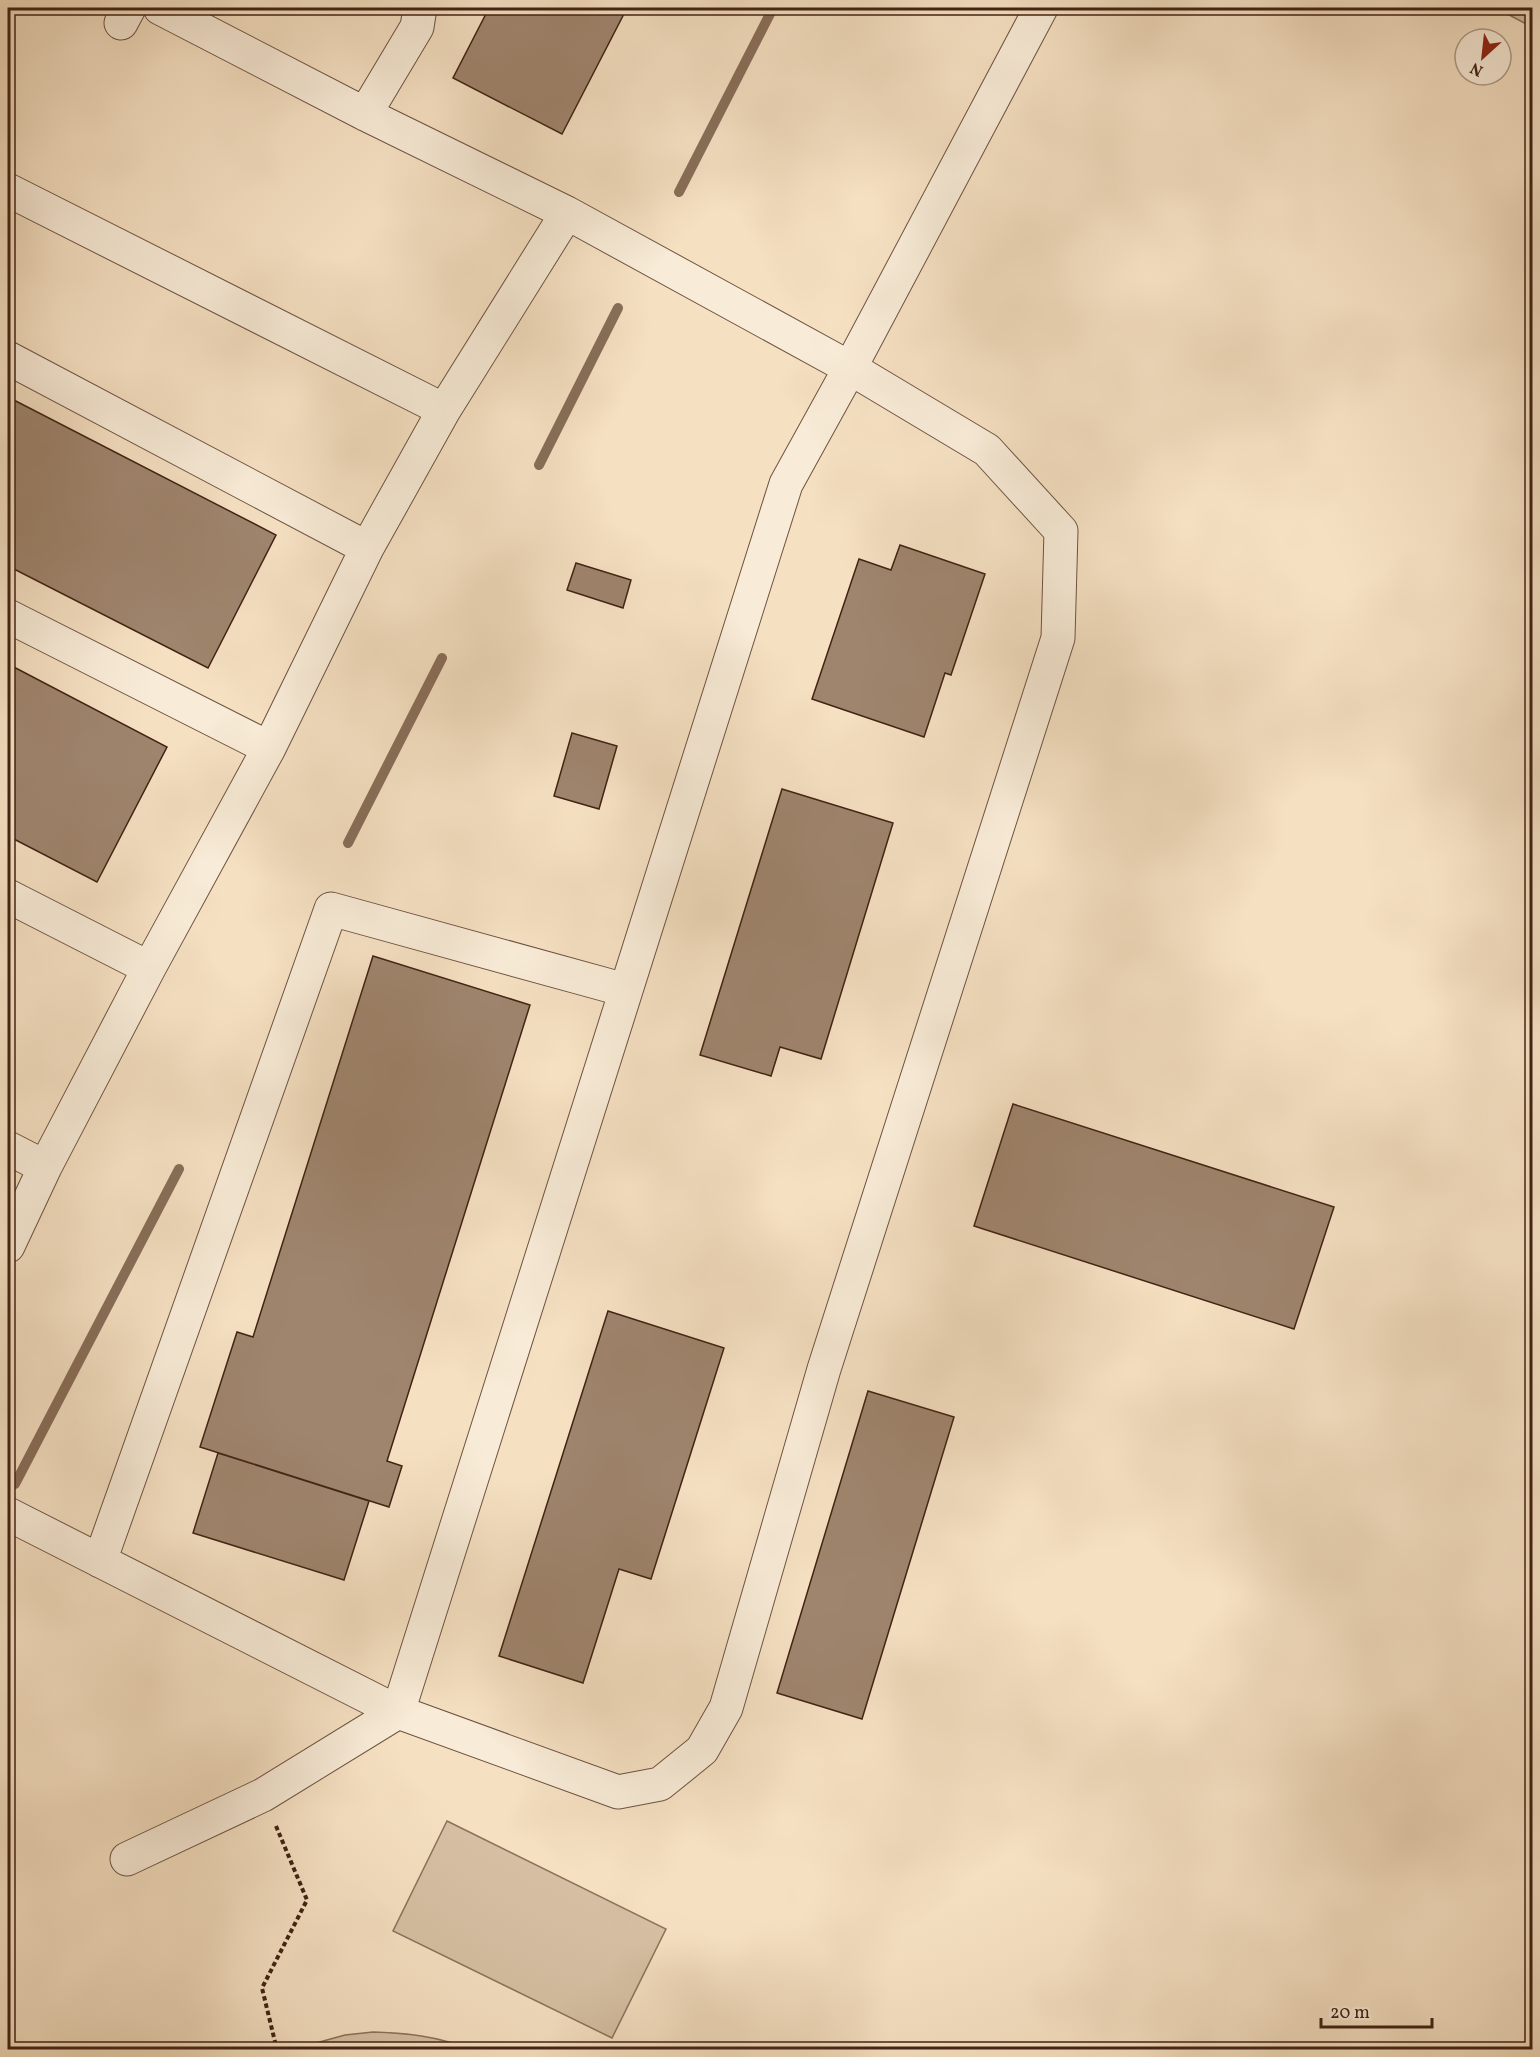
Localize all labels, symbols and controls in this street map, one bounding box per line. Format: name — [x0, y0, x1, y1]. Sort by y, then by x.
north arrow — [1453, 27, 1513, 87]
text: N — [1467, 56, 1487, 81]
scale bar — [1321, 1991, 1432, 2029]
text: 20 m — [1330, 2001, 1370, 2026]

